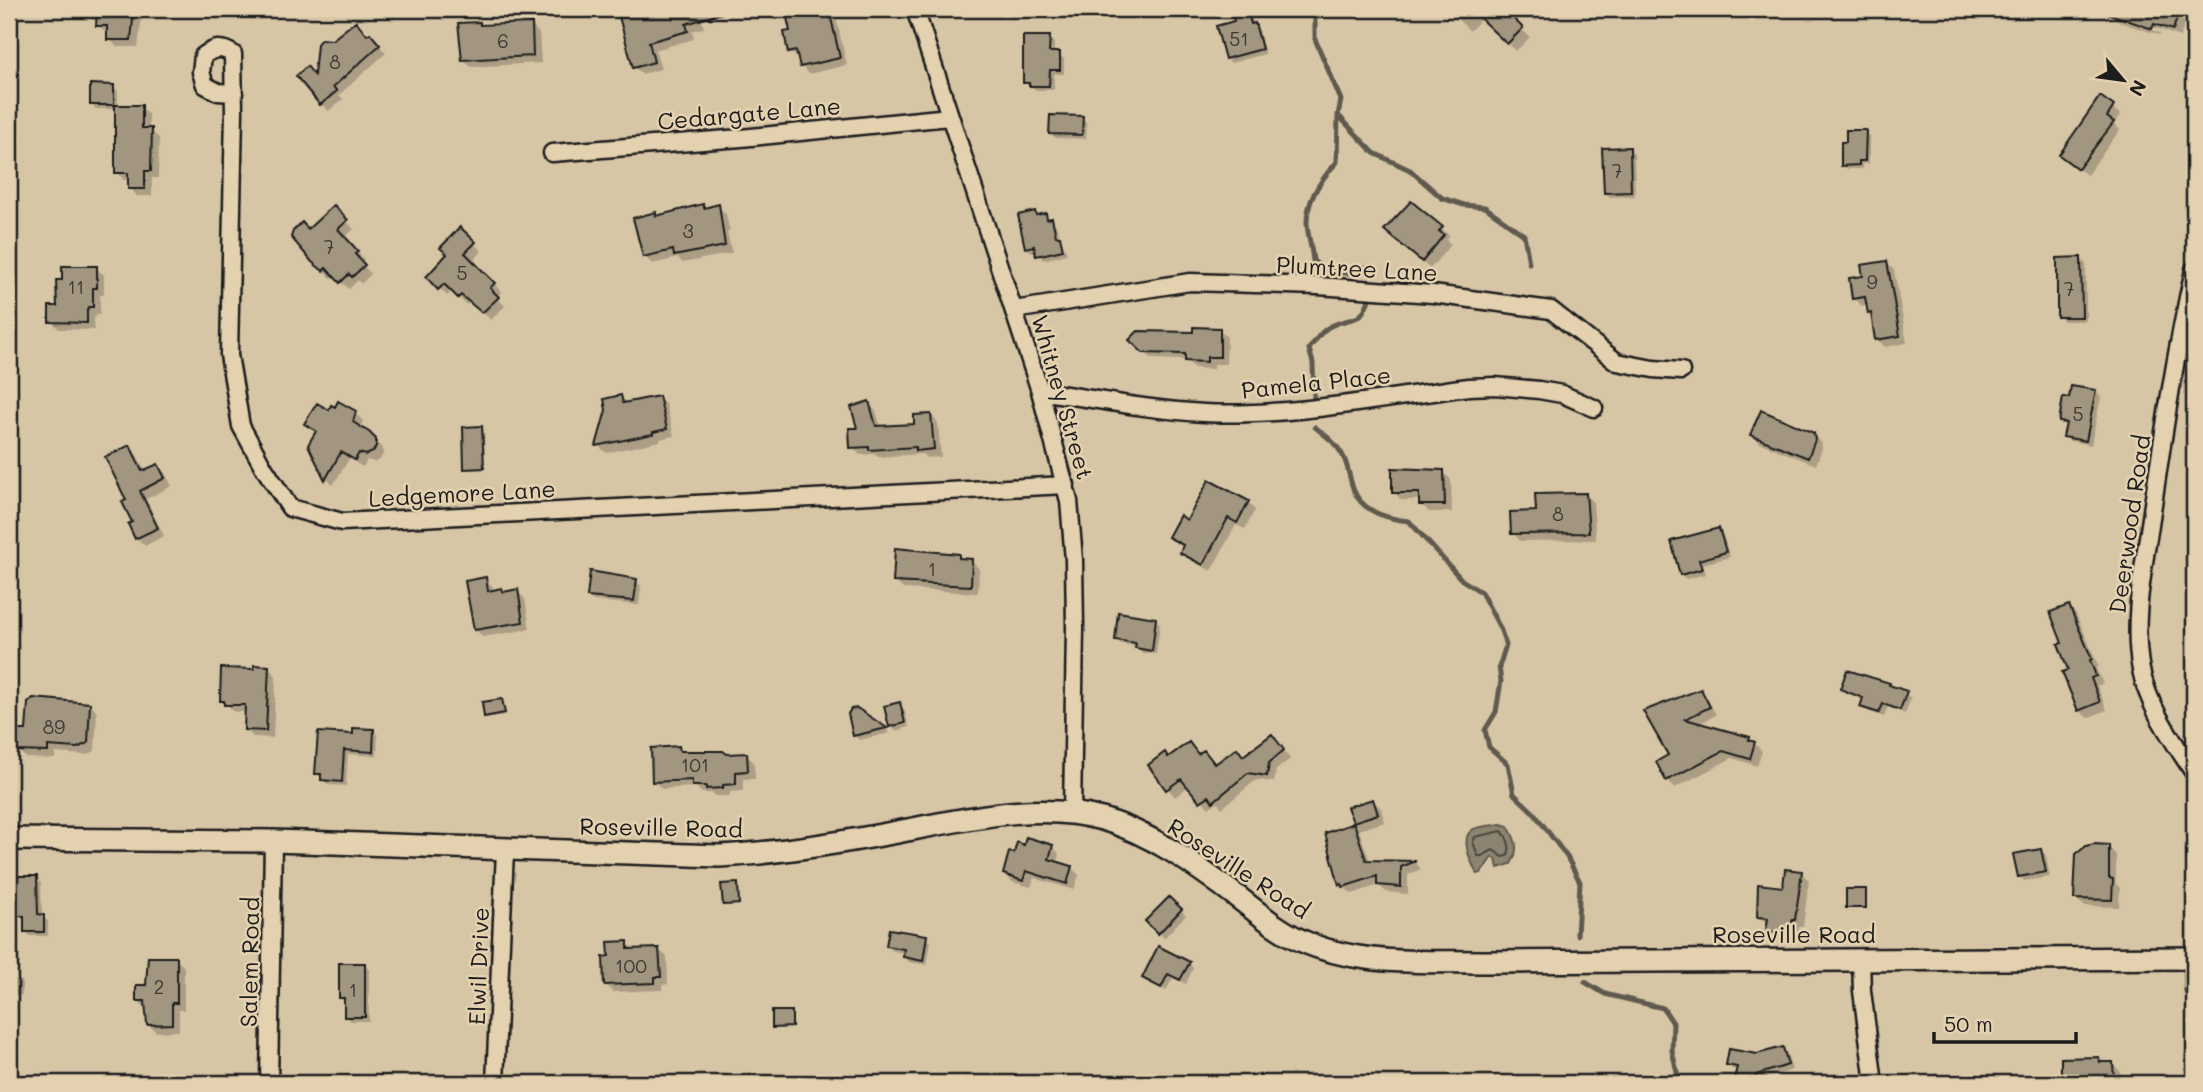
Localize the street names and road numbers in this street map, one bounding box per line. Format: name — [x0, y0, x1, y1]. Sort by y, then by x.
street label: Cedargate Lane — [656, 90, 842, 136]
street label: Plumtree Lane — [1275, 249, 1439, 287]
street label: Whitney Street — [1025, 311, 1101, 483]
street label: Pamela Place — [1240, 359, 1392, 405]
street label: Deerwood Road — [2102, 433, 2156, 615]
street label: Ledgemore Lane — [368, 473, 556, 513]
street label: Roseville Road — [579, 811, 743, 843]
street label: Roseville Road — [1162, 811, 1316, 925]
street label: Salem Road — [233, 897, 265, 1027]
street label: Elwil Drive — [461, 907, 495, 1025]
street label: Roseville Road — [1712, 919, 1876, 949]

